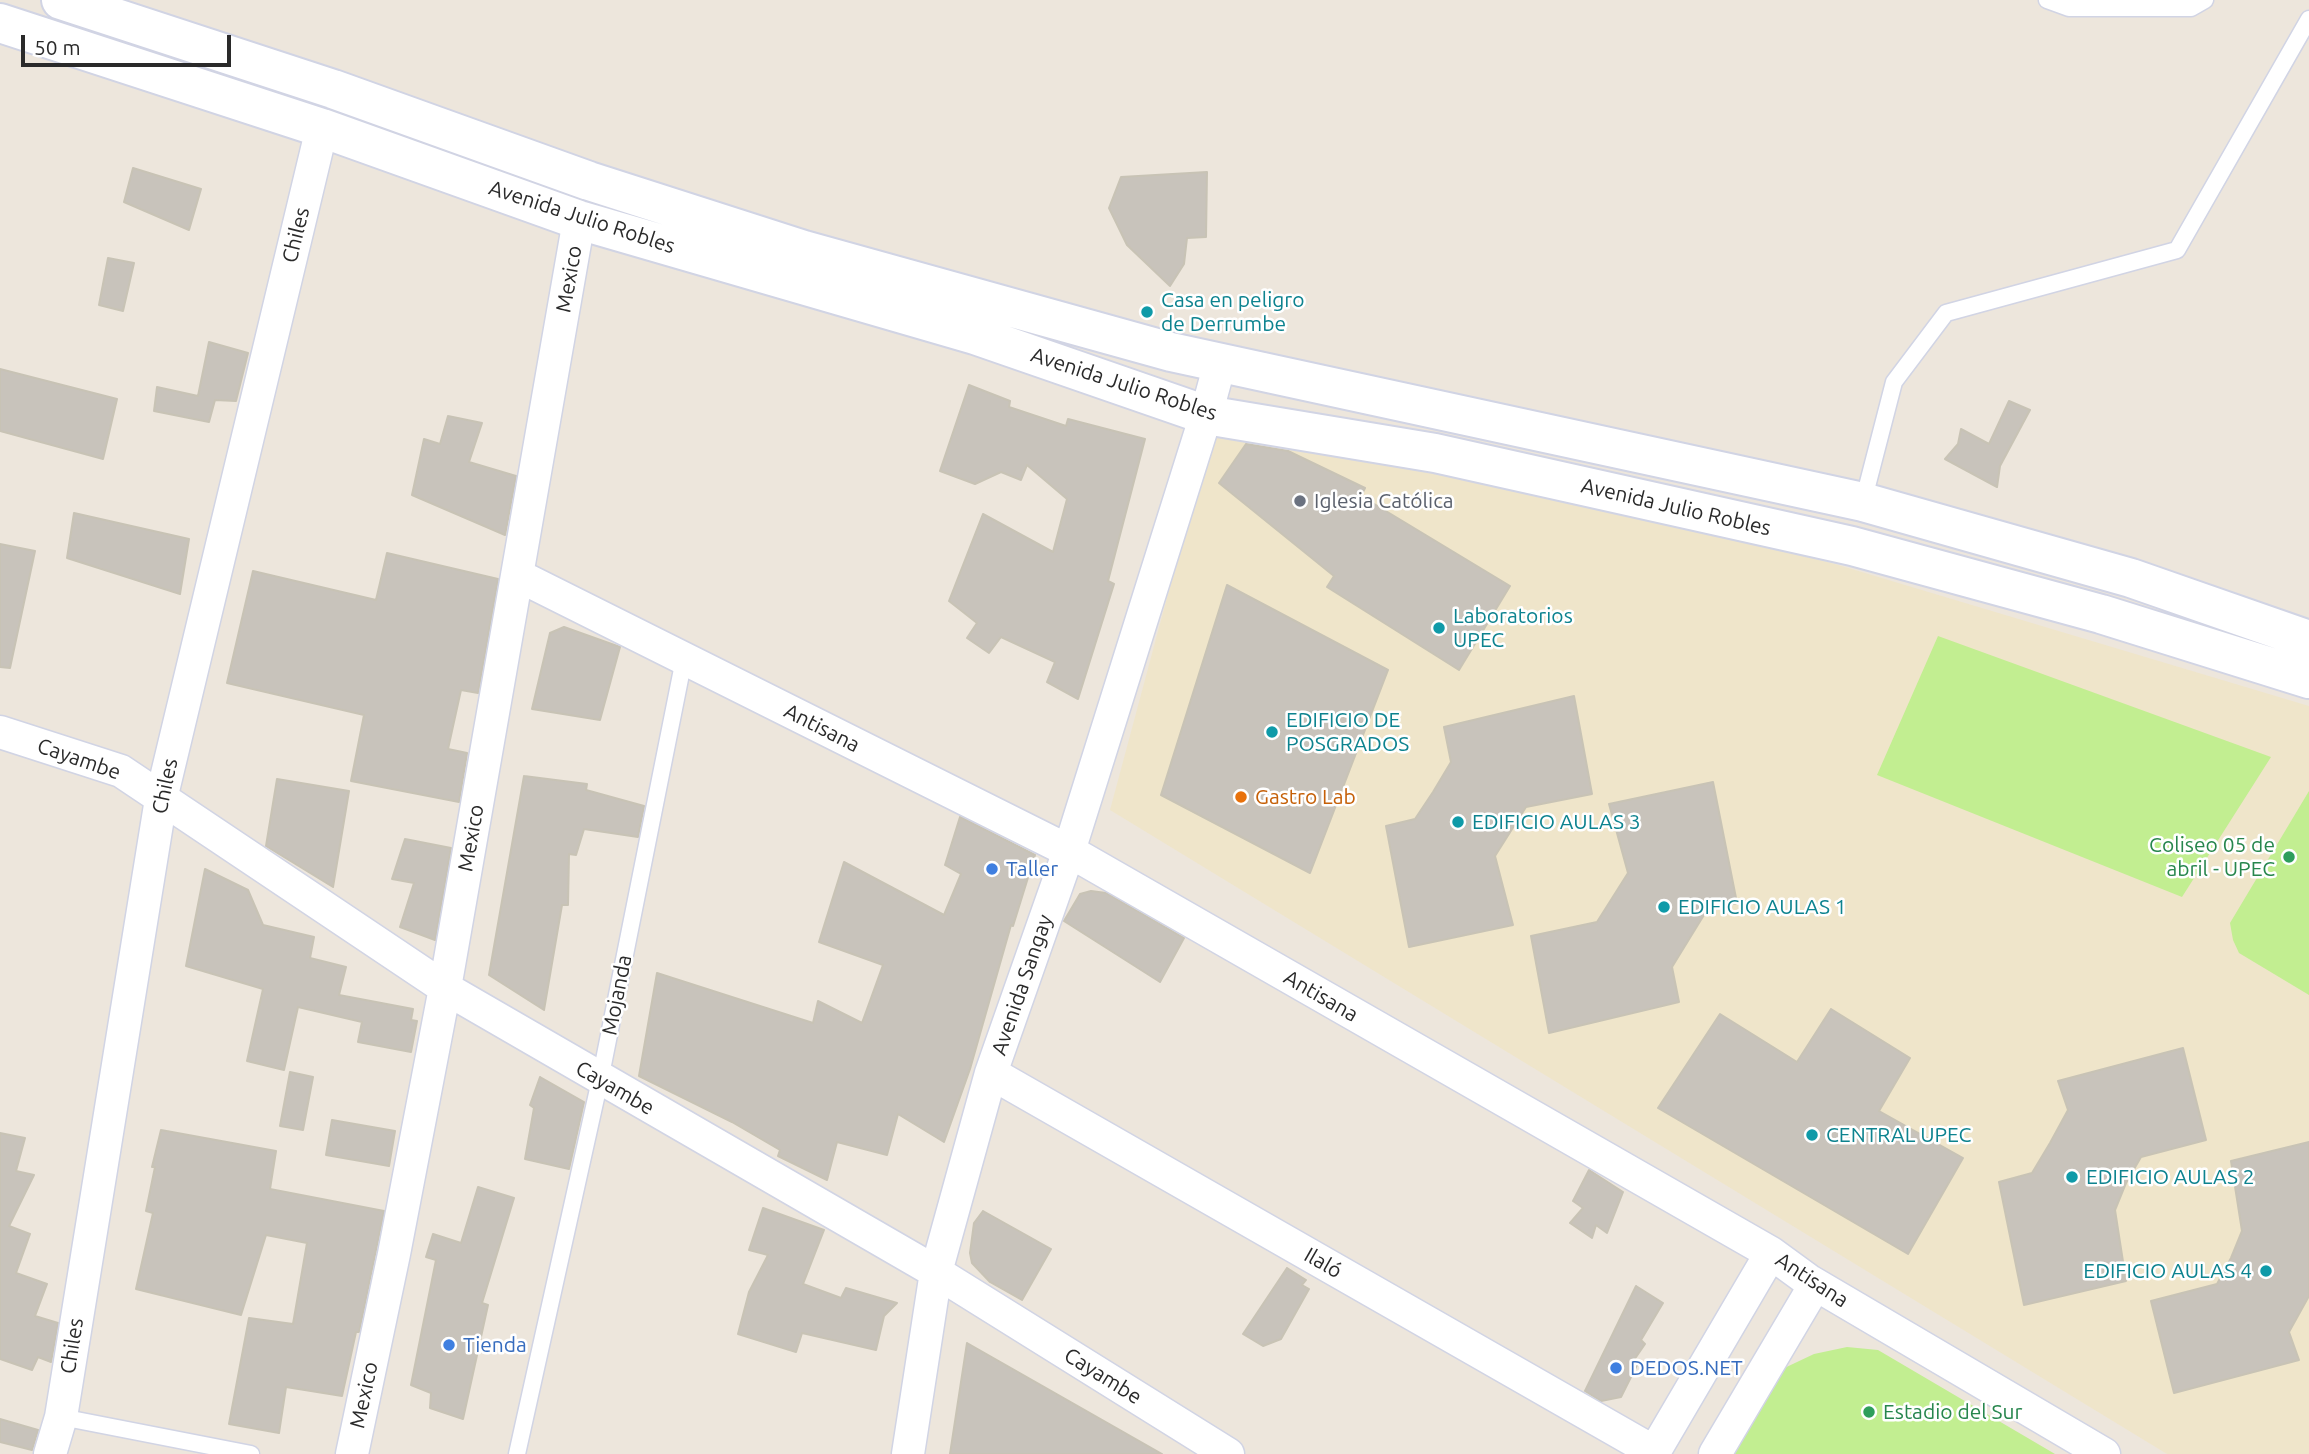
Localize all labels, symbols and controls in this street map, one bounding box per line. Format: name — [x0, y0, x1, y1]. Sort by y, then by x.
scale bar — [24, 21, 234, 65]
text: 50 m — [34, 35, 81, 59]
street label: Avenida Julio Robles — [486, 175, 678, 259]
street label: Chiles — [277, 205, 315, 265]
street label: Mexico — [551, 244, 587, 314]
place label: Casa en peligro de Derrumbe — [1161, 287, 1305, 337]
marker: Casa en peligro de Derrumbe — [1139, 304, 1155, 320]
street label: Avenida Julio Robles — [1028, 342, 1220, 426]
street label: Avenida Julio Robles — [1579, 473, 1773, 541]
place label: Iglesia Católica — [1314, 488, 1454, 514]
marker: Iglesia Católica — [1292, 493, 1308, 509]
place label: Laboratorios UPEC — [1453, 603, 1573, 653]
marker: Laboratorios UPEC — [1431, 620, 1447, 636]
street label: Antisana — [780, 698, 864, 758]
place label: EDIFICIO DE POSGRADOS — [1286, 707, 1409, 757]
marker: EDIFICIO DE POSGRADOS — [1264, 724, 1280, 740]
street label: Cayambe — [34, 733, 124, 785]
street label: Chiles — [147, 756, 183, 816]
place label: Gastro Lab — [1255, 784, 1356, 810]
marker: Gastro Lab — [1233, 789, 1249, 805]
street label: Mexico — [453, 803, 489, 873]
place label: EDIFICIO AULAS 3 — [1472, 809, 1641, 835]
marker: EDIFICIO AULAS 3 — [1450, 814, 1466, 830]
place label: Coliseo 05 de abril - UPEC — [2149, 832, 2275, 882]
marker: Coliseo 05 de abril - UPEC — [2281, 849, 2297, 865]
place label: Taller — [1006, 856, 1058, 882]
marker: Taller — [984, 861, 1000, 877]
place label: EDIFICIO AULAS 1 — [1678, 894, 1847, 920]
marker: EDIFICIO AULAS 1 — [1656, 899, 1672, 915]
street label: Avenida Sangay — [986, 911, 1058, 1059]
street label: Mojanda — [597, 953, 637, 1037]
street label: Antisana — [1279, 965, 1363, 1027]
street label: Cayambe — [571, 1055, 659, 1121]
place label: CENTRAL UPEC — [1826, 1122, 1971, 1148]
marker: CENTRAL UPEC — [1804, 1127, 1820, 1143]
place label: EDIFICIO AULAS 2 — [2086, 1164, 2255, 1190]
marker: EDIFICIO AULAS 2 — [2064, 1169, 2080, 1185]
street label: Ilaló — [1300, 1242, 1346, 1284]
street label: Antisana — [1771, 1247, 1853, 1313]
place label: EDIFICIO AULAS 4 — [2083, 1258, 2252, 1284]
marker: EDIFICIO AULAS 4 — [2258, 1263, 2274, 1279]
street label: Chiles — [55, 1316, 89, 1376]
place label: Tienda — [463, 1332, 527, 1358]
marker: Tienda — [441, 1337, 457, 1353]
street label: Cayambe — [1060, 1342, 1146, 1410]
place label: DEDOS.NET — [1630, 1355, 1743, 1381]
street label: Mexico — [345, 1359, 383, 1431]
marker: DEDOS.NET — [1608, 1360, 1624, 1376]
place label: Estadio del Sur — [1883, 1399, 2023, 1425]
marker: Estadio del Sur — [1861, 1404, 1877, 1420]

